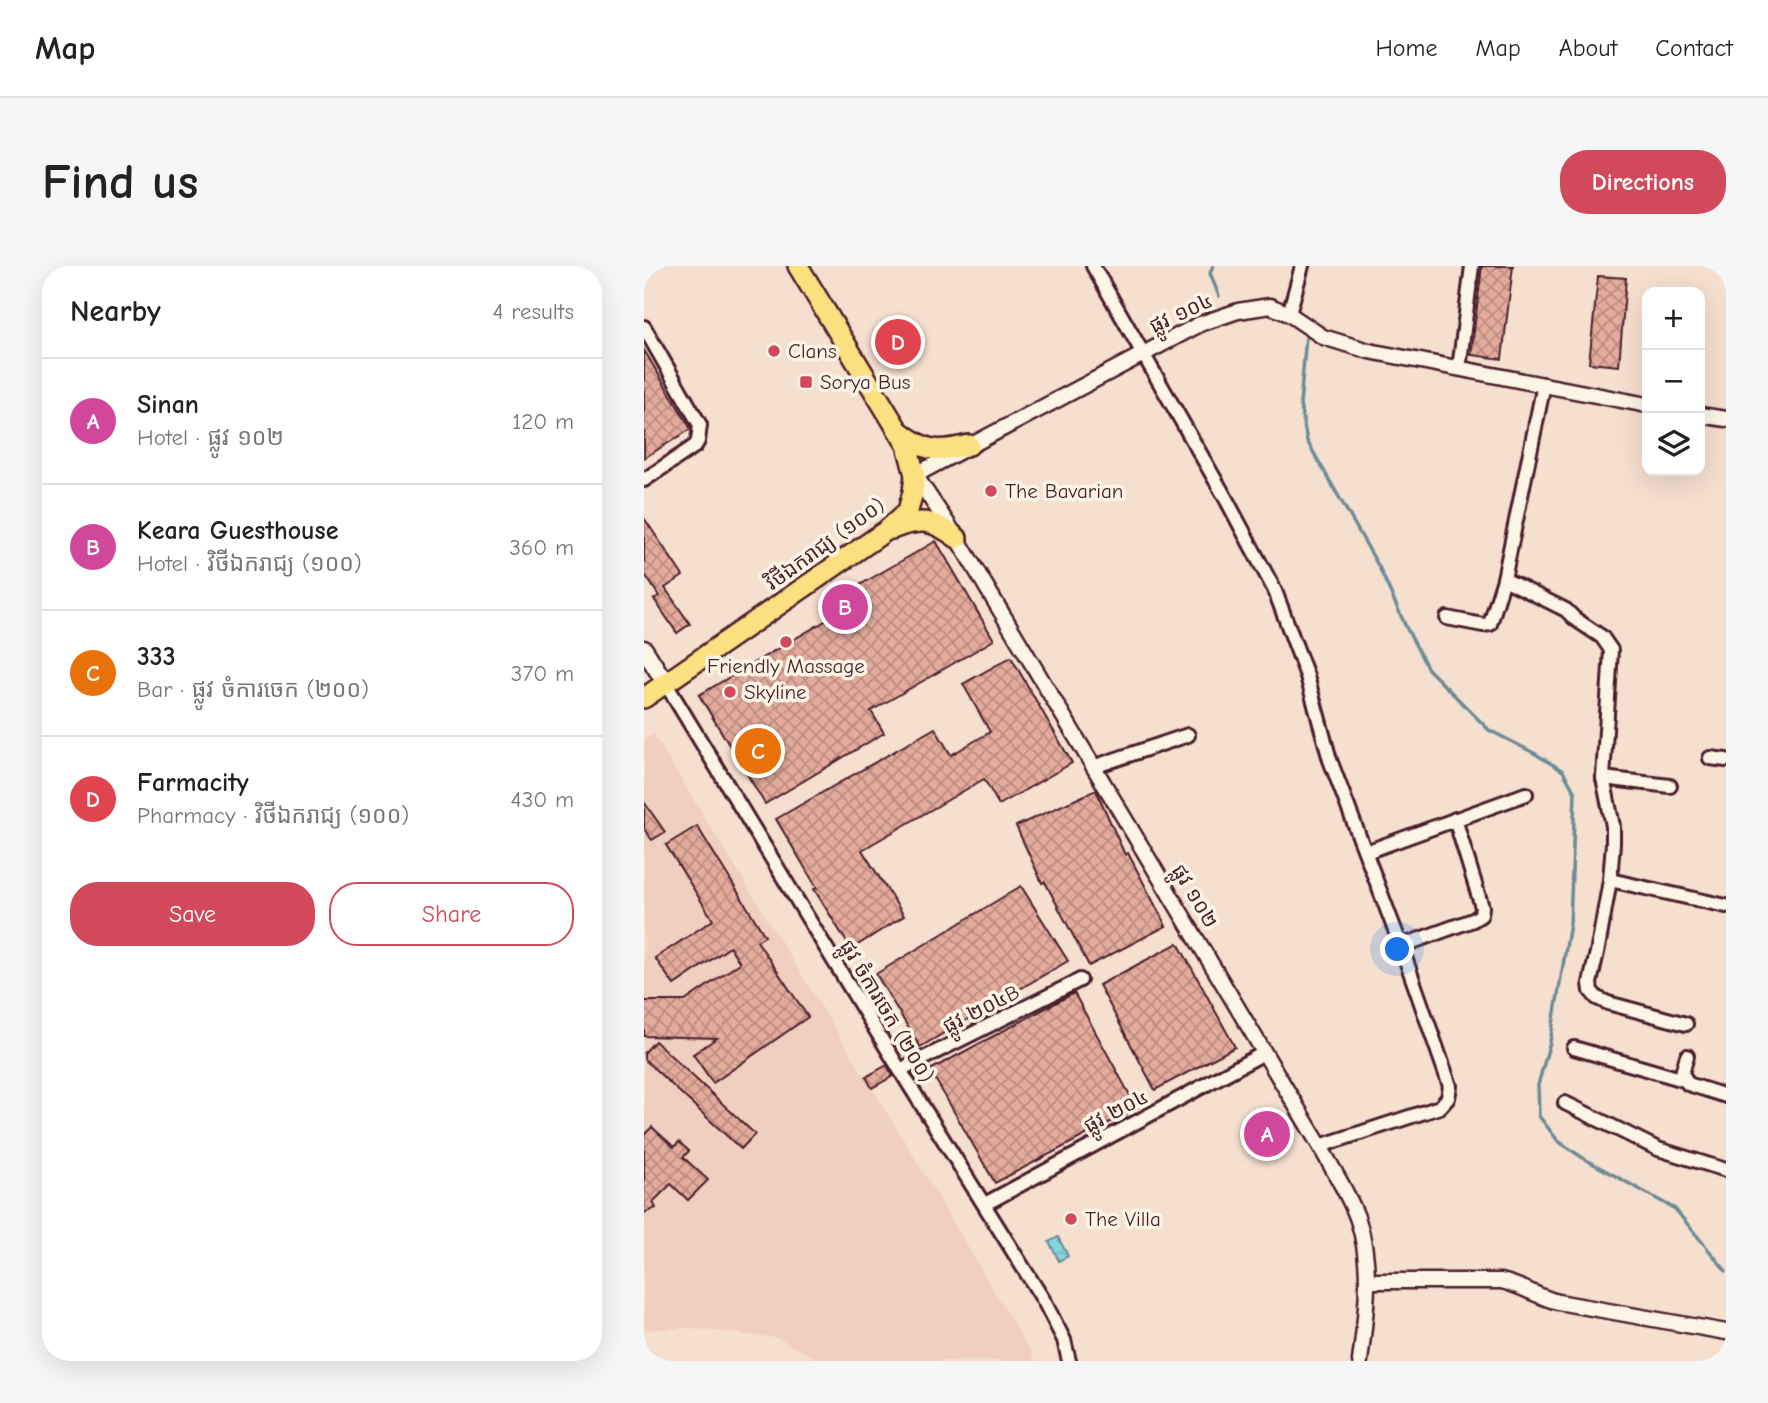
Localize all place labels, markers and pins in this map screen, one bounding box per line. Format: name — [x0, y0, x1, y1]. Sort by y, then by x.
pin: D — [875, 316, 921, 368]
place label: Clans — [788, 339, 837, 363]
marker: Clans — [766, 343, 782, 359]
place label: Sorya Bus — [820, 370, 910, 394]
marker: Sorya Bus — [798, 374, 814, 390]
place label: The Bavarian — [1005, 479, 1123, 503]
marker: The Bavarian — [983, 483, 999, 499]
pin: B — [822, 581, 868, 633]
marker: Friendly Massage — [778, 634, 794, 650]
place label: Friendly Massage — [707, 654, 865, 678]
place label: Skyline — [744, 680, 807, 704]
marker: Skyline — [722, 684, 738, 700]
pin: C — [735, 725, 781, 777]
pin: A — [1244, 1108, 1290, 1160]
place label: The Villa — [1085, 1207, 1161, 1231]
marker: The Villa — [1063, 1211, 1079, 1227]

